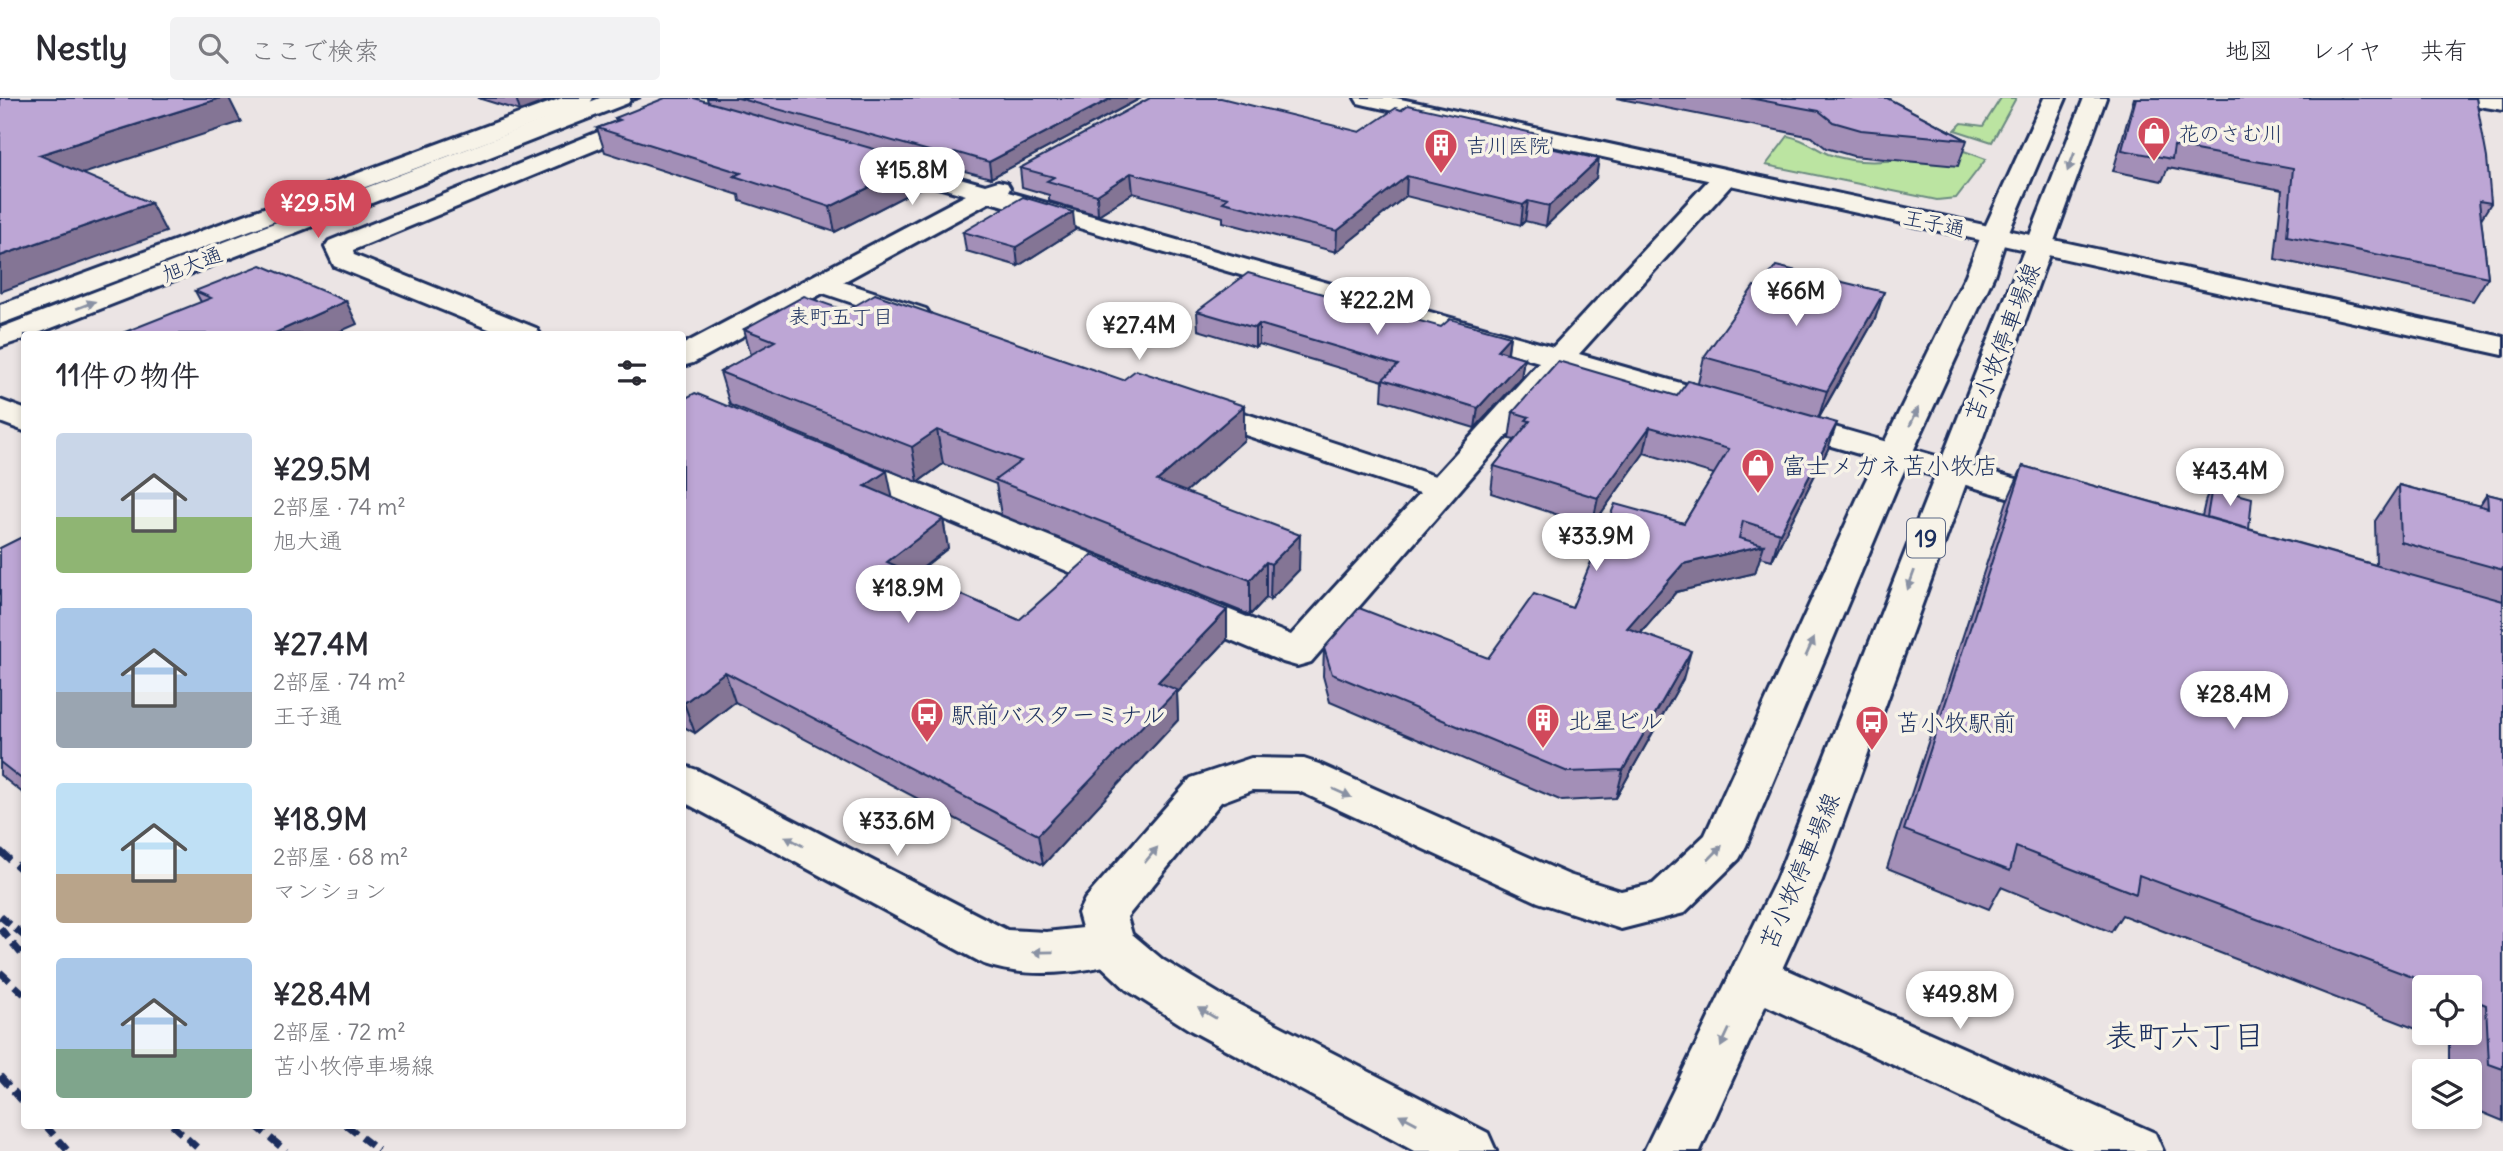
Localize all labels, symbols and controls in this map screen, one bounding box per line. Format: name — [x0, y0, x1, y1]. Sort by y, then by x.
search box — [170, 17, 660, 80]
text: Nestly — [35, 27, 128, 69]
icon: search — [194, 29, 232, 67]
text: ここで検索 — [250, 34, 380, 67]
text: 地図 — [2225, 35, 2273, 65]
text: レイヤ — [2311, 35, 2382, 65]
text: 共有 — [2420, 35, 2468, 65]
shop icon: 花のさむ川 — [2135, 114, 2173, 163]
place label: 花のさむ川 — [2178, 120, 2283, 147]
building icon: 吉川医院 — [1422, 126, 1460, 175]
place label: 吉川医院 — [1466, 132, 1550, 159]
pin: ¥15.8M — [855, 148, 969, 207]
one-way arrow — [2065, 151, 2076, 172]
text: ¥15.8M — [876, 155, 948, 184]
pin: ¥29.5M — [261, 180, 375, 240]
text: ¥29.5M — [280, 188, 356, 217]
street label: 王子通 — [1900, 203, 1968, 243]
street label: 旭大通 — [158, 240, 226, 288]
street label: 苫小牧停車場線 — [1958, 258, 2046, 426]
pin: ¥66M — [1755, 268, 1837, 328]
text: ¥66M — [1767, 276, 1825, 305]
pin: ¥22.2M — [1320, 278, 1434, 337]
text: ¥22.2M — [1340, 285, 1414, 314]
one-way arrow — [76, 299, 97, 310]
pin: ¥27.4M — [1082, 302, 1196, 362]
district label: 表町五丁目 — [789, 303, 894, 330]
text: ¥27.4M — [1102, 310, 1176, 339]
icon: filters — [613, 354, 651, 392]
text: 11件の物件 — [56, 356, 200, 394]
one-way arrow — [1908, 407, 1919, 427]
shop icon: 富士メガネ苫小牧店 — [1739, 446, 1777, 495]
pin: ¥43.4M — [2173, 448, 2287, 508]
text: ¥29.5M — [273, 450, 371, 488]
place label: 富士メガネ苫小牧店 — [1782, 450, 1998, 480]
text: ¥43.4M — [2192, 456, 2268, 485]
icon: home — [112, 461, 196, 545]
text: 2部屋 · 74 m² — [273, 492, 406, 521]
pin: ¥33.9M — [1539, 514, 1653, 573]
road number: 19 — [1907, 518, 1945, 558]
text: ¥33.9M — [1558, 521, 1634, 550]
text: 旭大通 — [273, 526, 342, 555]
pin: ¥18.9M — [851, 566, 965, 625]
one-way arrow — [1905, 570, 1916, 591]
text: ¥18.9M — [872, 573, 944, 602]
text: ¥27.4M — [273, 625, 369, 663]
icon: home — [112, 636, 196, 720]
one-way arrow — [1805, 636, 1816, 657]
text: 2部屋 · 74 m² — [273, 667, 406, 696]
pin: ¥28.4M — [2177, 672, 2291, 731]
text: ¥28.4M — [2196, 679, 2272, 708]
bus stop icon: 駅前バスターミナル — [908, 695, 946, 744]
place label: 駅前バスターミナル — [951, 699, 1166, 729]
text: 王子通 — [273, 701, 342, 730]
building icon: 北星ビル — [1524, 701, 1562, 750]
bus stop icon: 苫小牧駅前 — [1853, 703, 1891, 752]
place label: 北星ビル — [1568, 705, 1664, 735]
place label: 苫小牧駅前 — [1896, 707, 2016, 737]
one-way arrow — [1332, 787, 1352, 799]
street label: 苫小牧停車場線 — [1752, 788, 1846, 954]
pin: ¥33.6M — [840, 798, 954, 858]
text: ¥18.9M — [273, 800, 368, 838]
text: ¥33.6M — [859, 806, 935, 835]
icon: home — [112, 811, 196, 895]
one-way arrow — [784, 835, 803, 847]
text: 2部屋 · 68 m² — [273, 842, 408, 871]
one-way arrow — [1707, 844, 1724, 861]
one-way arrow — [1143, 846, 1158, 863]
text: マンション — [273, 876, 387, 905]
one-way arrow — [1032, 946, 1054, 957]
pin: ¥49.8M — [1903, 972, 2017, 1031]
text: ¥28.4M — [273, 975, 372, 1013]
map controls — [2412, 975, 2482, 1129]
button: locate — [2412, 975, 2482, 1045]
text: ¥49.8M — [1922, 979, 1998, 1008]
icon: home — [112, 986, 196, 1070]
one-way arrow — [1197, 1007, 1216, 1019]
district label: 表町六丁目 — [2105, 1015, 2265, 1056]
text: 2部屋 · 72 m² — [273, 1017, 406, 1046]
one-way arrow — [1719, 1028, 1731, 1048]
text: 苫小牧停車場線 — [273, 1051, 434, 1080]
button: layers — [2412, 1059, 2482, 1129]
one-way arrow — [1398, 1114, 1418, 1125]

